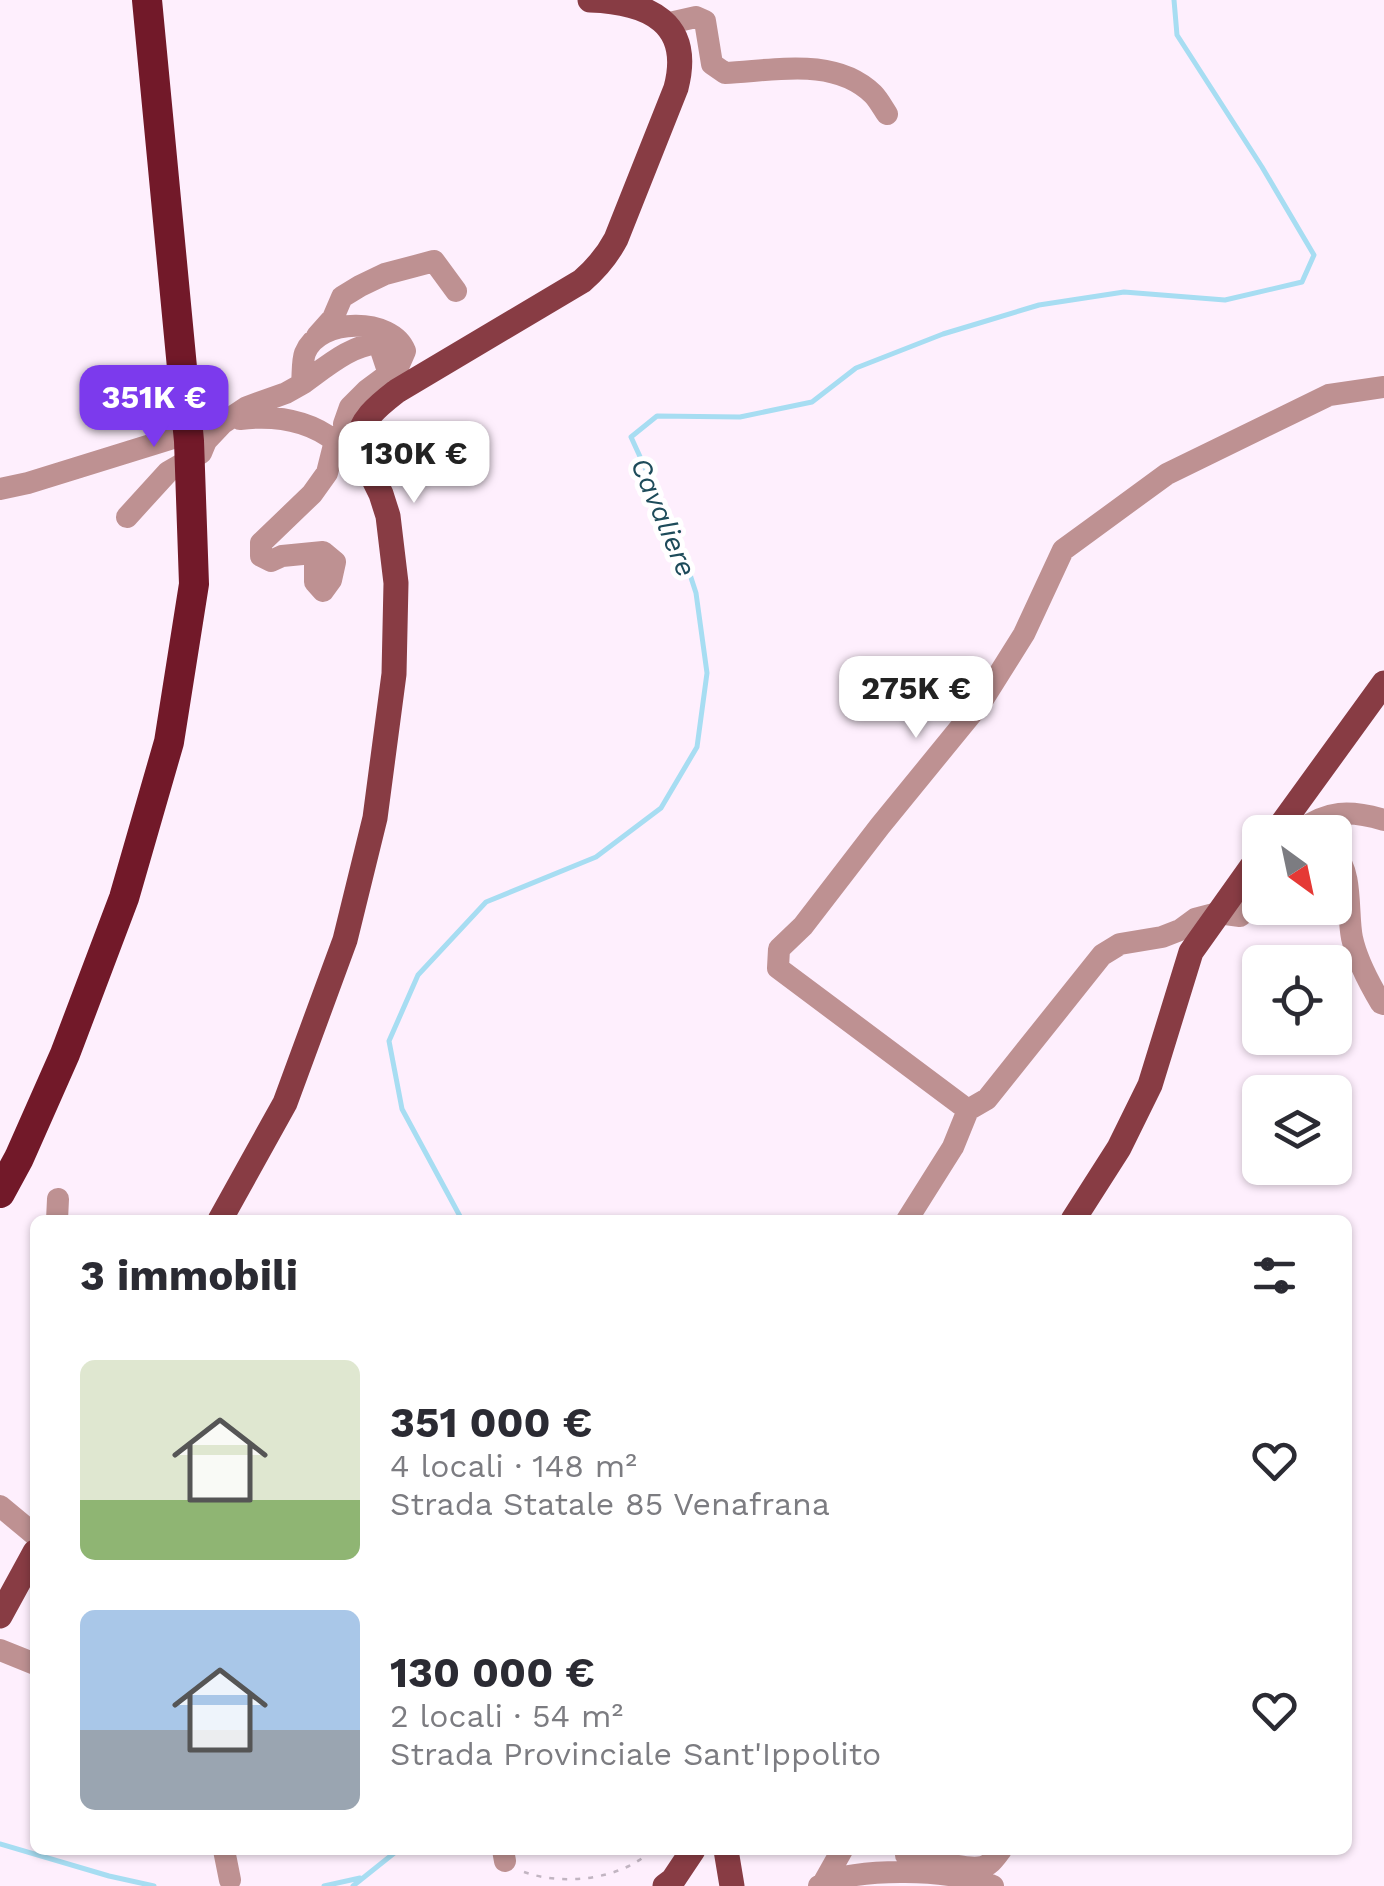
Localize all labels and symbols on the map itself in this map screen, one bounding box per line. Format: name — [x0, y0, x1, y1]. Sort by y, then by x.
pin: 351K € — [73, 365, 235, 450]
pin: 130K € — [333, 421, 495, 506]
water label: Cavaliere — [624, 453, 703, 582]
pin: 275K € — [835, 656, 997, 741]
north arrow — [1242, 815, 1352, 925]

